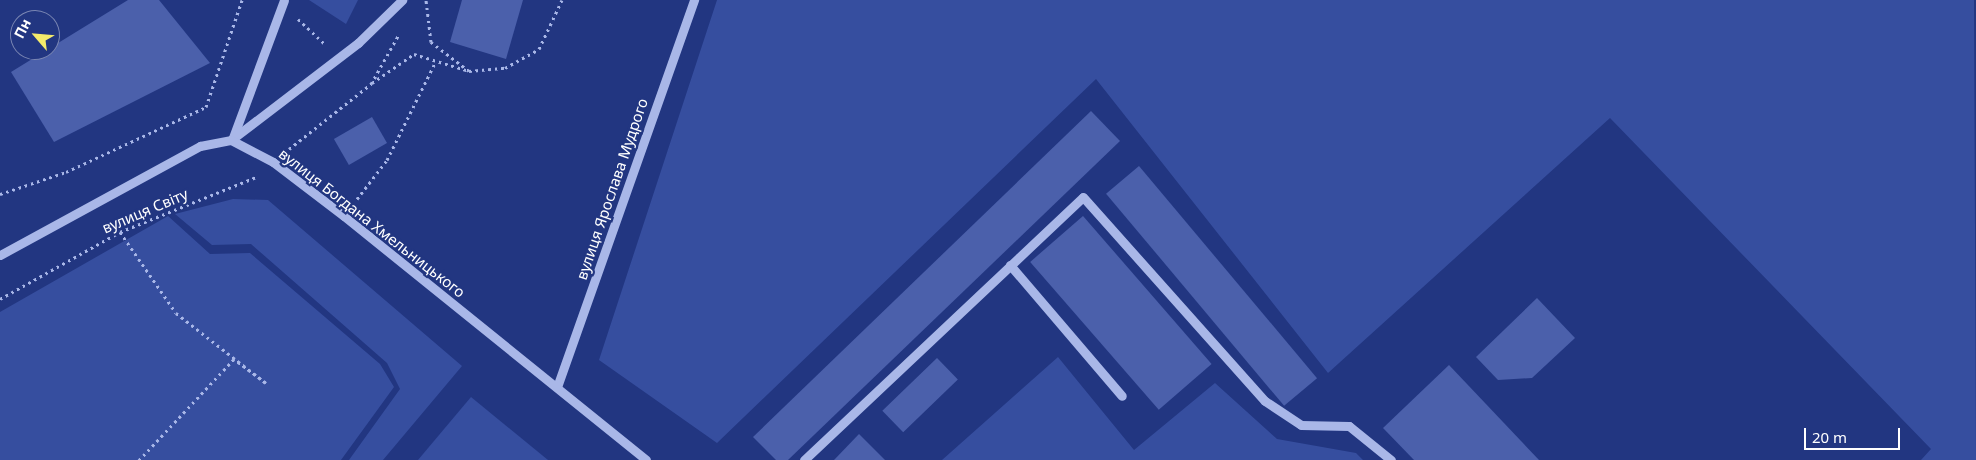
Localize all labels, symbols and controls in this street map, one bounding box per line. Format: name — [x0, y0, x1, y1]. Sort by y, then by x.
north arrow — [10, 10, 60, 60]
text: Пн — [9, 15, 35, 42]
street label: вулиця Ярослава Мудрого — [572, 96, 652, 282]
street label: вулиця Богдана Хмельницького — [275, 145, 469, 301]
street label: вулиця Світу — [99, 185, 191, 237]
scale bar — [1806, 418, 1902, 450]
text: 20 m — [1812, 427, 1847, 447]

